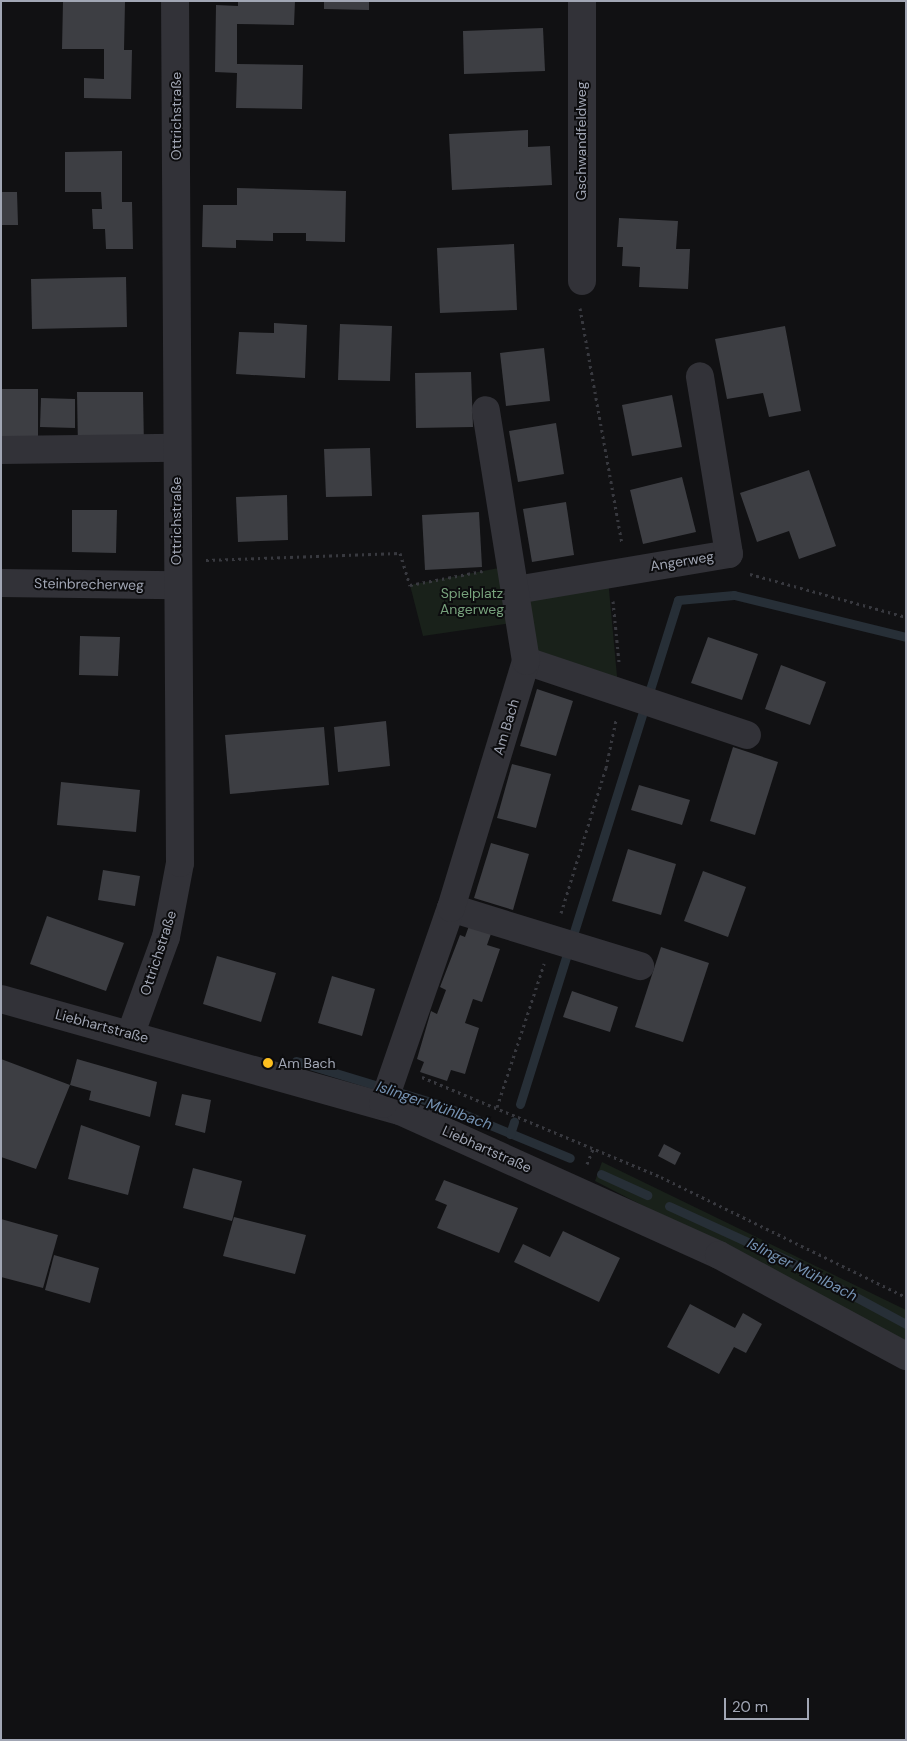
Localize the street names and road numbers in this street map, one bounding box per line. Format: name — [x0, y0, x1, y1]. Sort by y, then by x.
street label: Ottrichstraße — [168, 72, 184, 160]
street label: Gschwandfeldweg — [573, 81, 589, 201]
street label: Ottrichstraße — [168, 477, 184, 565]
street label: Angerweg — [649, 548, 715, 574]
street label: Steinbrecherweg — [34, 575, 144, 593]
street label: Am Bach — [490, 697, 522, 757]
street label: Ottrichstraße — [136, 908, 180, 998]
street label: Liebhartstraße — [54, 1005, 150, 1047]
street label: Liebhartstraße — [440, 1122, 534, 1176]

